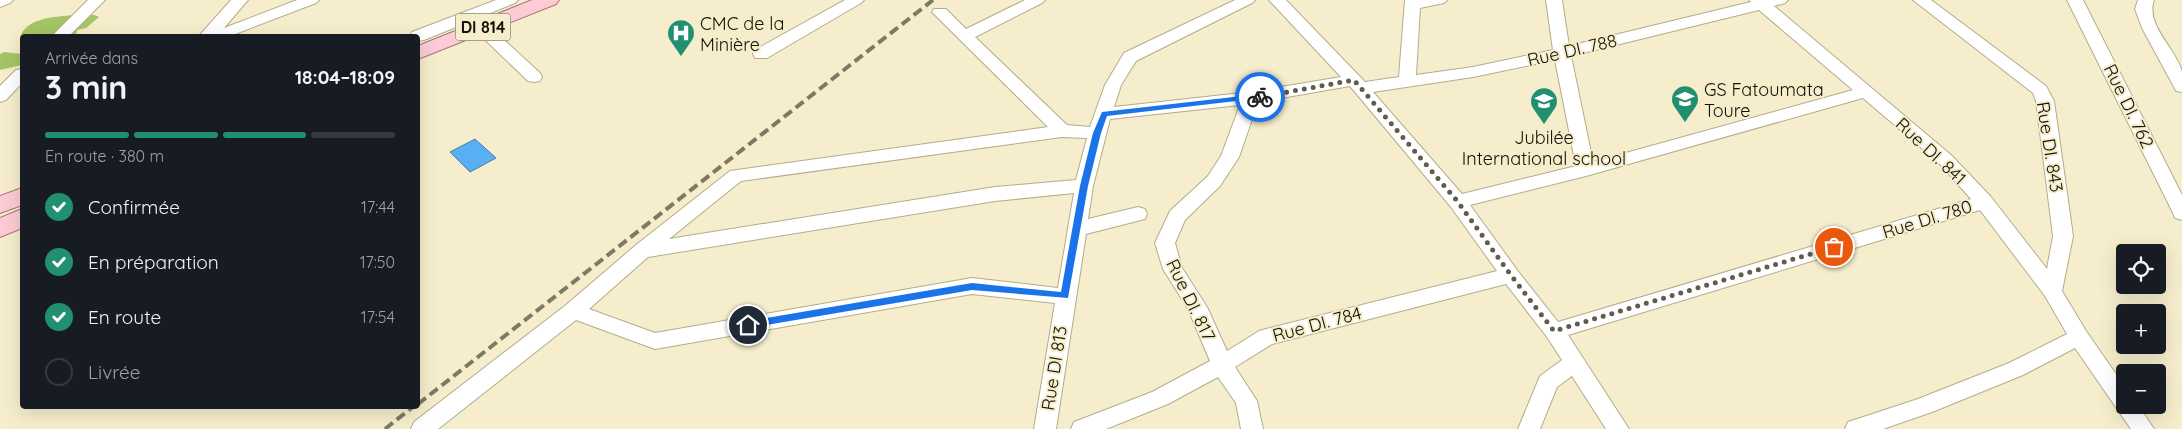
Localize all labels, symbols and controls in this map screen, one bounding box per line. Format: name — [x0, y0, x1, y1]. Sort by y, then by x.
place label: CMC de la Minière — [700, 12, 784, 56]
road number: DI 814 — [456, 14, 510, 41]
hospital icon: CMC de la Minière — [666, 18, 696, 57]
street label: Rue DI. 788 — [1525, 29, 1619, 71]
text: Arrivée dans — [45, 48, 138, 68]
street label: Rue DI. 762 — [2099, 60, 2159, 152]
text: 18:04–18:09 — [295, 65, 395, 89]
text: 3 min — [45, 67, 127, 107]
courier — [1235, 72, 1285, 122]
place label: GS Fatoumata Toure — [1704, 78, 1824, 122]
icon: bike — [1246, 83, 1274, 111]
school or university icon: GS Fatoumata Toure — [1670, 84, 1700, 123]
school or university icon: Jubilée International school — [1529, 86, 1559, 125]
street label: Rue DI. 843 — [2031, 100, 2069, 194]
street label: Rue DI. 841 — [1891, 112, 1971, 190]
place label: Jubilée International school — [1462, 126, 1626, 170]
text: En route · 380 m — [45, 146, 164, 166]
icon: check — [45, 193, 73, 221]
street label: Rue DI. 780 — [1879, 194, 1975, 244]
text: Confirmée — [88, 195, 180, 219]
text: 17:44 — [361, 197, 395, 217]
pin — [1813, 226, 1855, 268]
icon: bag — [1820, 233, 1848, 261]
map controls — [2116, 244, 2166, 414]
button: locate — [2116, 244, 2166, 294]
icon: check — [45, 248, 73, 276]
text: En préparation — [88, 250, 219, 274]
text: 17:50 — [360, 252, 395, 272]
street label: Rue DI. 817 — [1161, 255, 1221, 345]
street label: Rue DI. 784 — [1270, 301, 1364, 347]
icon: check — [45, 303, 73, 331]
pin — [727, 304, 769, 346]
button: + — [2116, 304, 2166, 354]
text: En route — [88, 305, 161, 329]
text: 17:54 — [361, 307, 395, 327]
icon: home — [734, 311, 762, 339]
street label: Rue DI 813 — [1036, 324, 1072, 412]
text: Livrée — [88, 360, 141, 384]
button: − — [2116, 364, 2166, 414]

